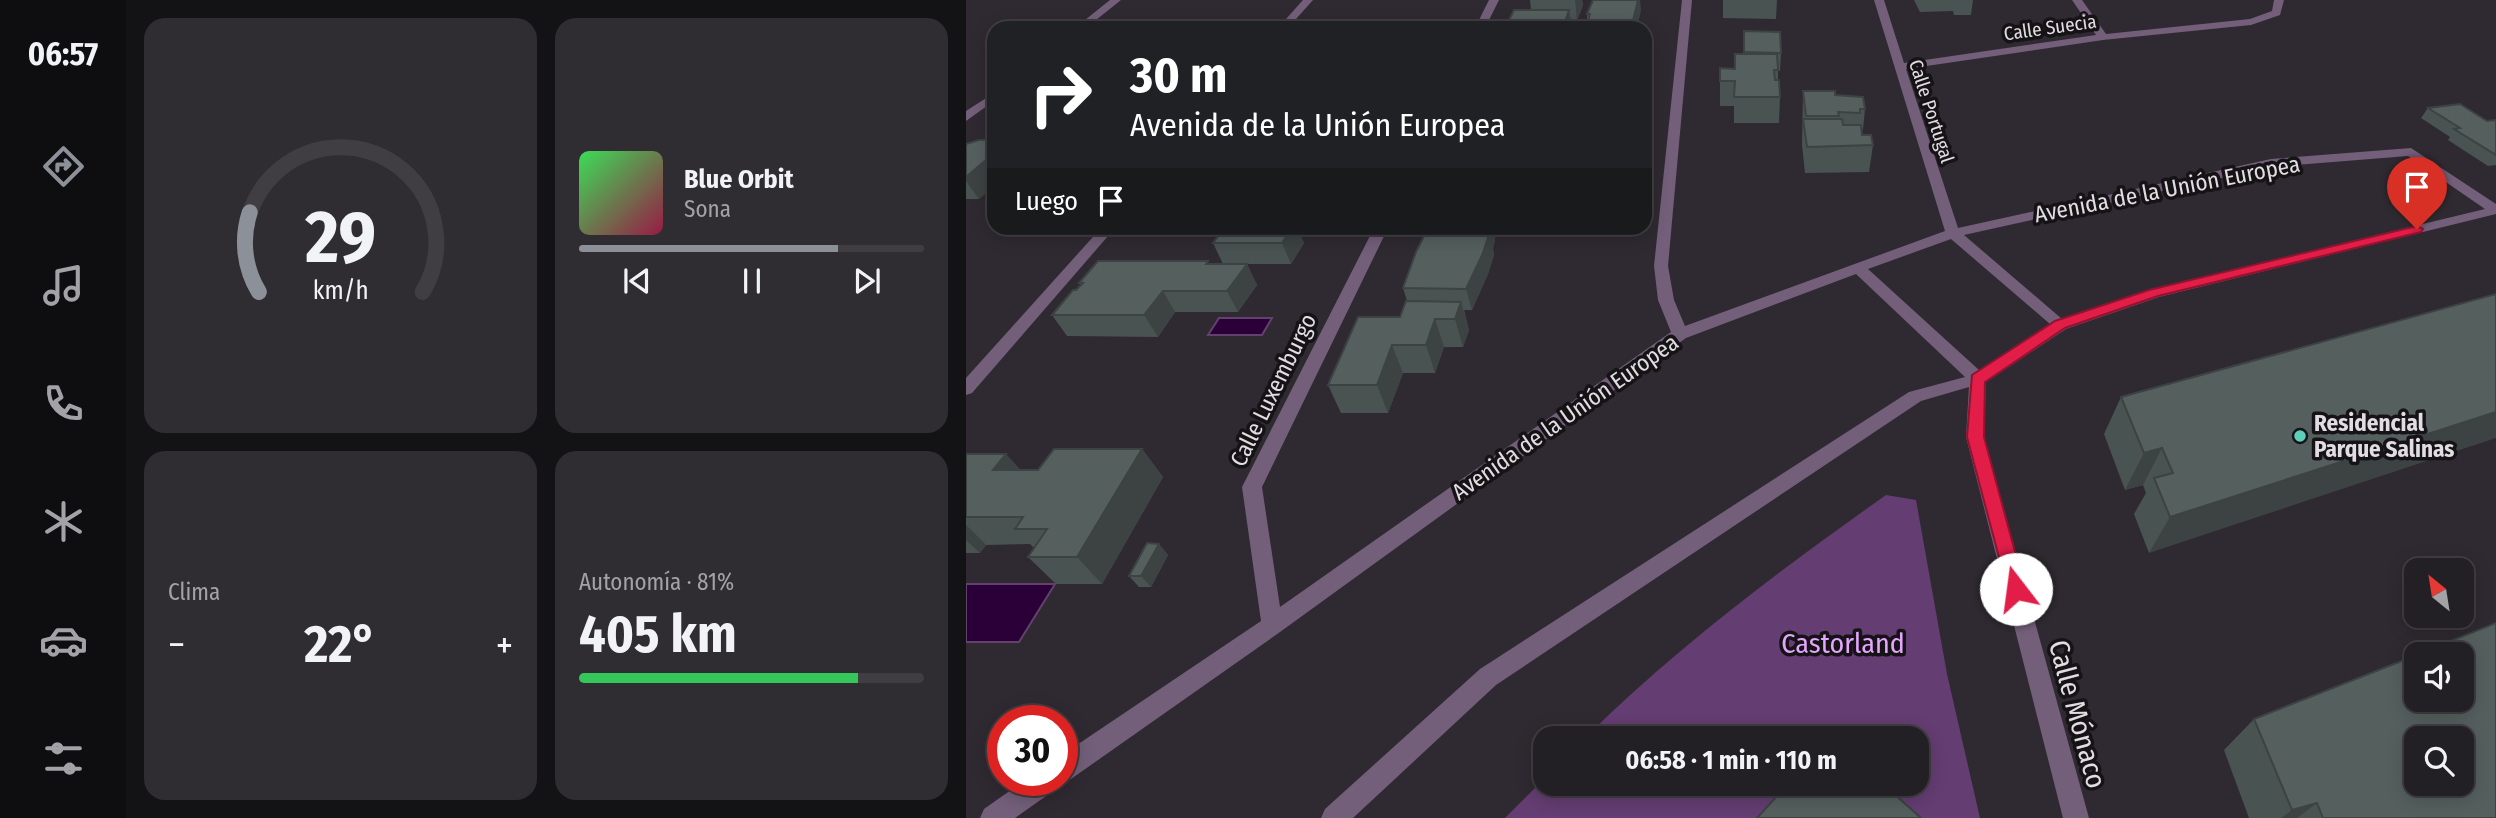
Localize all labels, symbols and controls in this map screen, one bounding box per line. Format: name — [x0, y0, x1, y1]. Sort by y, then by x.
street label: Calle Suecia — [2002, 10, 2098, 45]
text: 06:57 — [28, 35, 98, 73]
text: 30 m — [1130, 46, 1228, 105]
icon: right — [1015, 49, 1106, 140]
street label: Calle Portugal — [1904, 57, 1959, 166]
text: Avenida de la Unión Europea — [1130, 106, 1506, 144]
icon: directions — [39, 142, 88, 191]
street label: Avenida de la Unión Europea — [2032, 150, 2302, 228]
pin — [2387, 157, 2447, 229]
text: Blue Orbit — [684, 164, 794, 195]
icon: arrive — [2398, 168, 2436, 206]
icon: arrive — [1092, 182, 1130, 220]
text: Luego — [1015, 186, 1078, 217]
text: 29 — [304, 194, 376, 281]
text: Sona — [684, 195, 731, 223]
icon: music — [39, 261, 88, 310]
icon: previous — [618, 262, 656, 300]
icon: pause — [733, 262, 771, 300]
icon: next — [848, 262, 886, 300]
text: km/h — [313, 276, 368, 306]
street label: Calle Luxemburgo — [1224, 309, 1322, 471]
street label: Avenida de la Unión Europea — [1446, 328, 1684, 506]
icon: phone — [39, 379, 88, 428]
place label: Residencial Parque Salinas — [2314, 409, 2454, 463]
marker: Residencial Parque Salinas — [2292, 428, 2308, 444]
icon: climate — [39, 497, 88, 546]
position arrow — [1979, 552, 2053, 626]
north arrow — [2404, 558, 2474, 628]
map controls — [2404, 558, 2474, 796]
text: Autonomía · 81% — [579, 568, 734, 596]
text: Clima — [168, 578, 220, 606]
text: 405 km — [579, 603, 737, 666]
text: 22° — [304, 613, 377, 676]
icon: car — [39, 616, 88, 665]
text: − — [168, 622, 185, 668]
text: + — [496, 622, 513, 668]
park label: Castorland — [1781, 627, 1905, 660]
street label: Calle Mónaco — [2042, 637, 2113, 792]
button: sound — [2404, 642, 2474, 712]
speed limit sign: 30 — [987, 705, 1078, 796]
button: search — [2404, 726, 2474, 796]
icon: filters — [39, 734, 88, 783]
text: 06:58 · 1 min · 110 m — [1625, 745, 1837, 776]

